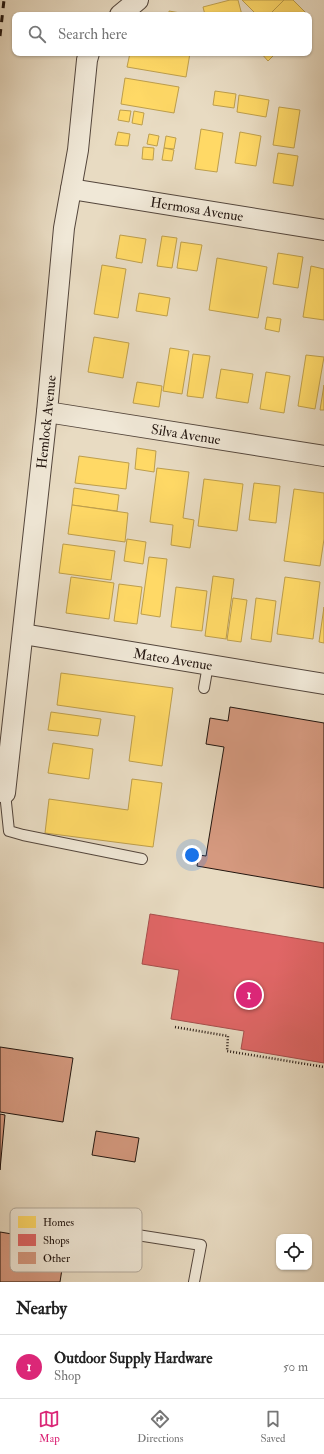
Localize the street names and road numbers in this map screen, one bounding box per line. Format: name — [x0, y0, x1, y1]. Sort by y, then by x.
street label: Hermosa Avenue — [149, 194, 245, 225]
street label: Hemlock Avenue — [33, 374, 60, 470]
street label: Silva Avenue — [150, 421, 222, 448]
street label: Mateo Avenue — [132, 645, 214, 674]

